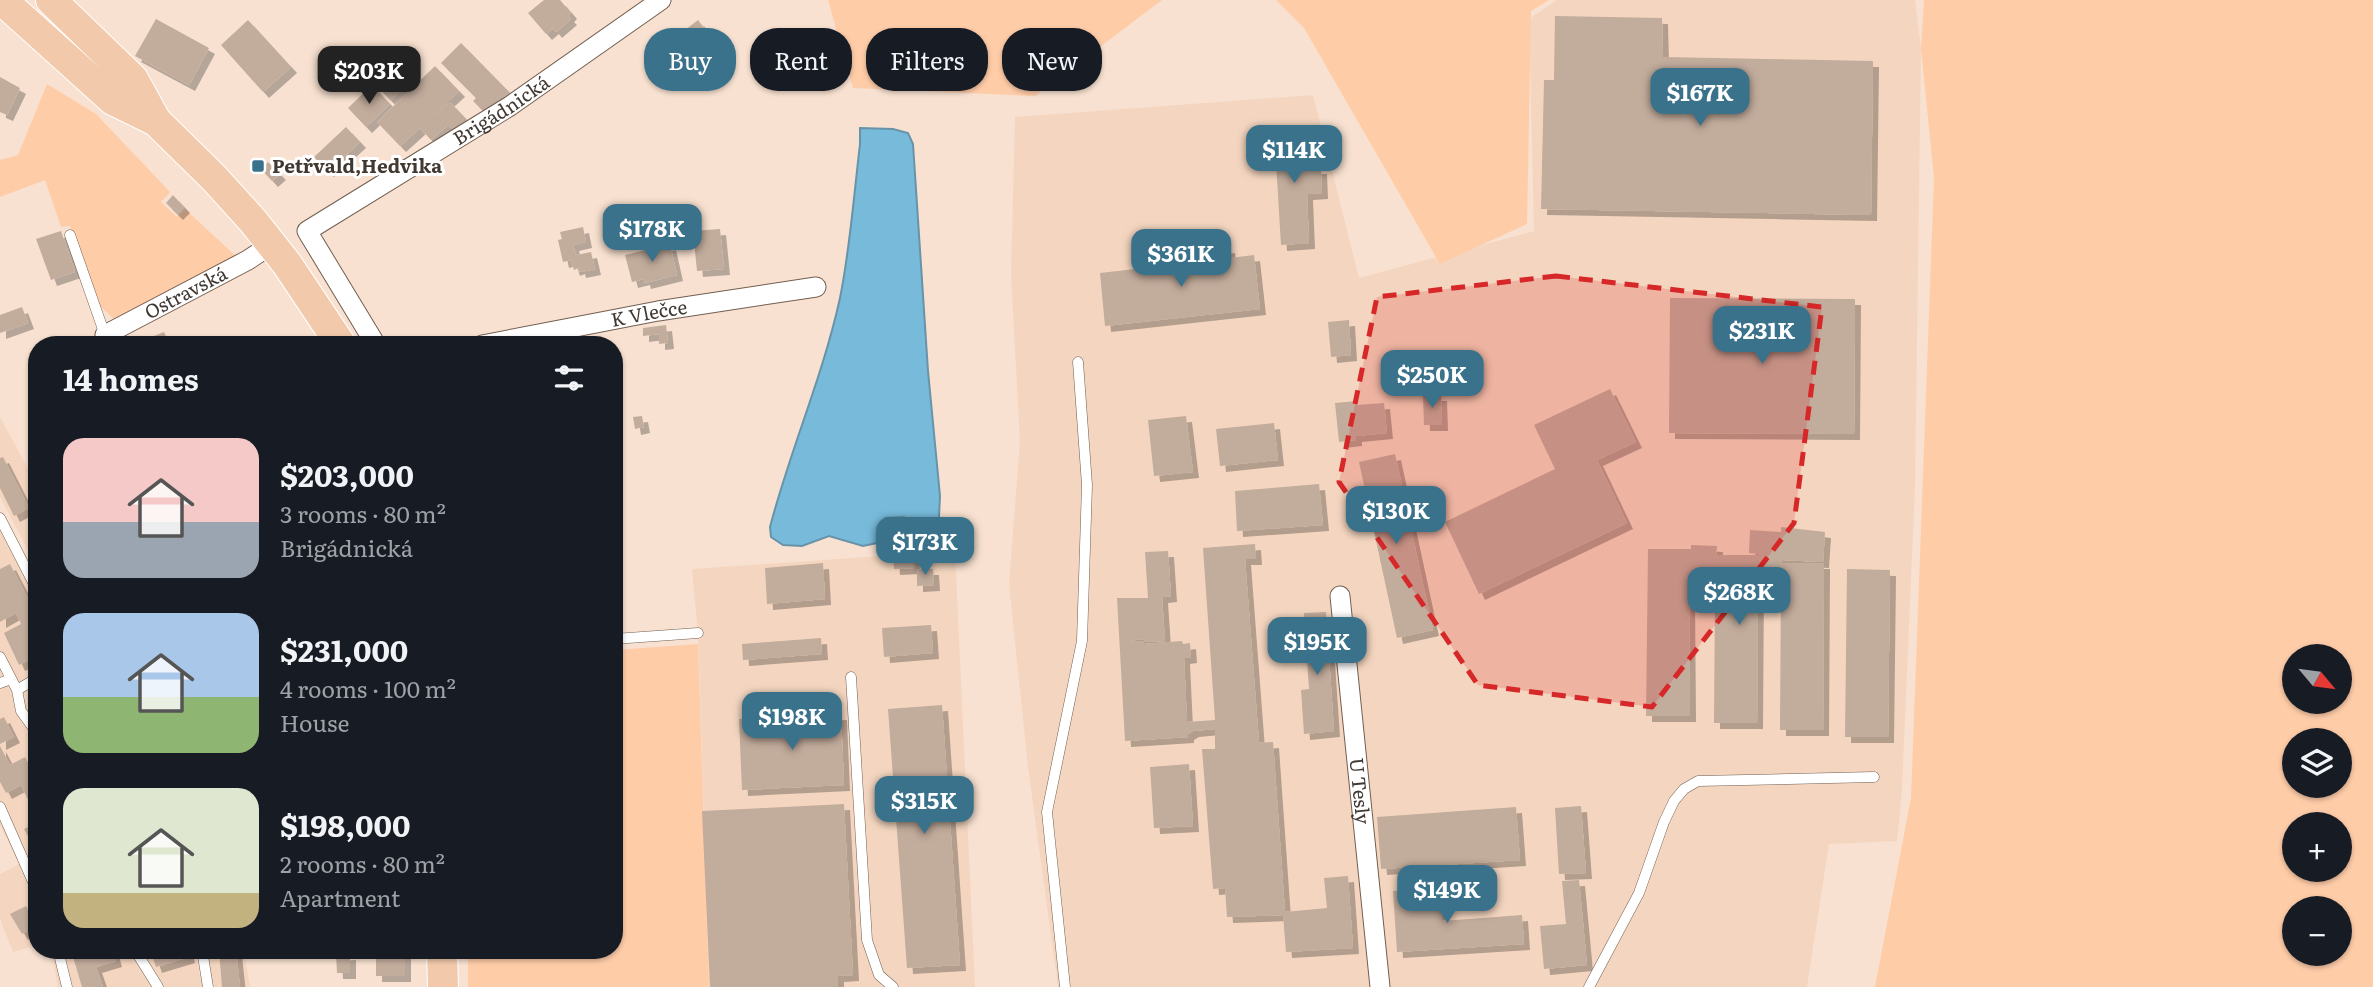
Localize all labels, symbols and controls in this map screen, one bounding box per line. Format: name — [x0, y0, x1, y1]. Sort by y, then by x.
chip: Buy — [644, 28, 736, 91]
chip: Rent — [750, 28, 852, 91]
chip: Filters — [866, 28, 988, 91]
chip: New — [1002, 28, 1102, 91]
pin: $203K — [320, 46, 418, 106]
text: $203K — [334, 52, 404, 86]
street label: Brigádnická — [447, 67, 555, 151]
pin: $167K — [1651, 68, 1749, 128]
text: $167K — [1666, 74, 1734, 108]
pin: $114K — [1245, 125, 1343, 185]
text: $114K — [1262, 131, 1326, 165]
place label: Petřvald,Hedvika — [272, 151, 442, 179]
marker: Petřvald,Hedvika — [250, 158, 266, 174]
pin: $178K — [603, 204, 701, 264]
text: $178K — [619, 210, 685, 244]
pin: $361K — [1132, 230, 1230, 289]
text: $361K — [1147, 235, 1215, 269]
street label: Ostravská — [139, 258, 232, 325]
street label: K Vlečce — [608, 292, 689, 333]
pin: $231K — [1713, 306, 1811, 366]
text: $231K — [1729, 312, 1795, 346]
pin: $250K — [1383, 350, 1481, 410]
text: 14 homes — [63, 356, 199, 400]
text: $250K — [1397, 356, 1467, 390]
icon: filters — [550, 359, 588, 397]
text: $203,000 — [280, 452, 414, 496]
icon: home — [119, 466, 203, 550]
pin: $130K — [1347, 486, 1445, 546]
text: $130K — [1362, 492, 1430, 526]
text: 3 rooms · 80 m² — [280, 496, 446, 530]
pin: $173K — [876, 518, 974, 577]
text: $173K — [892, 523, 958, 557]
text: Brigádnická — [280, 530, 413, 564]
pin: $268K — [1690, 568, 1788, 627]
text: $268K — [1703, 573, 1775, 607]
pin: $195K — [1268, 618, 1366, 677]
text: $195K — [1284, 623, 1350, 657]
text: $231,000 — [280, 627, 408, 671]
icon: home — [119, 641, 203, 725]
north arrow — [2282, 644, 2352, 714]
map controls — [2282, 644, 2352, 966]
text: 4 rooms · 100 m² — [280, 671, 456, 705]
pin: $198K — [743, 692, 841, 752]
text: $198K — [758, 698, 826, 732]
text: House — [280, 705, 349, 739]
button: layers — [2282, 728, 2352, 798]
street label: U Tesly — [1344, 756, 1378, 826]
pin: $315K — [875, 776, 973, 836]
text: $315K — [891, 782, 957, 816]
text: $198,000 — [280, 802, 410, 846]
button: + — [2282, 812, 2352, 882]
icon: home — [119, 816, 203, 900]
text: 2 rooms · 80 m² — [280, 846, 445, 880]
pin: $149K — [1398, 866, 1496, 925]
text: $149K — [1413, 871, 1481, 905]
text: Apartment — [280, 880, 400, 914]
button: − — [2282, 896, 2352, 966]

